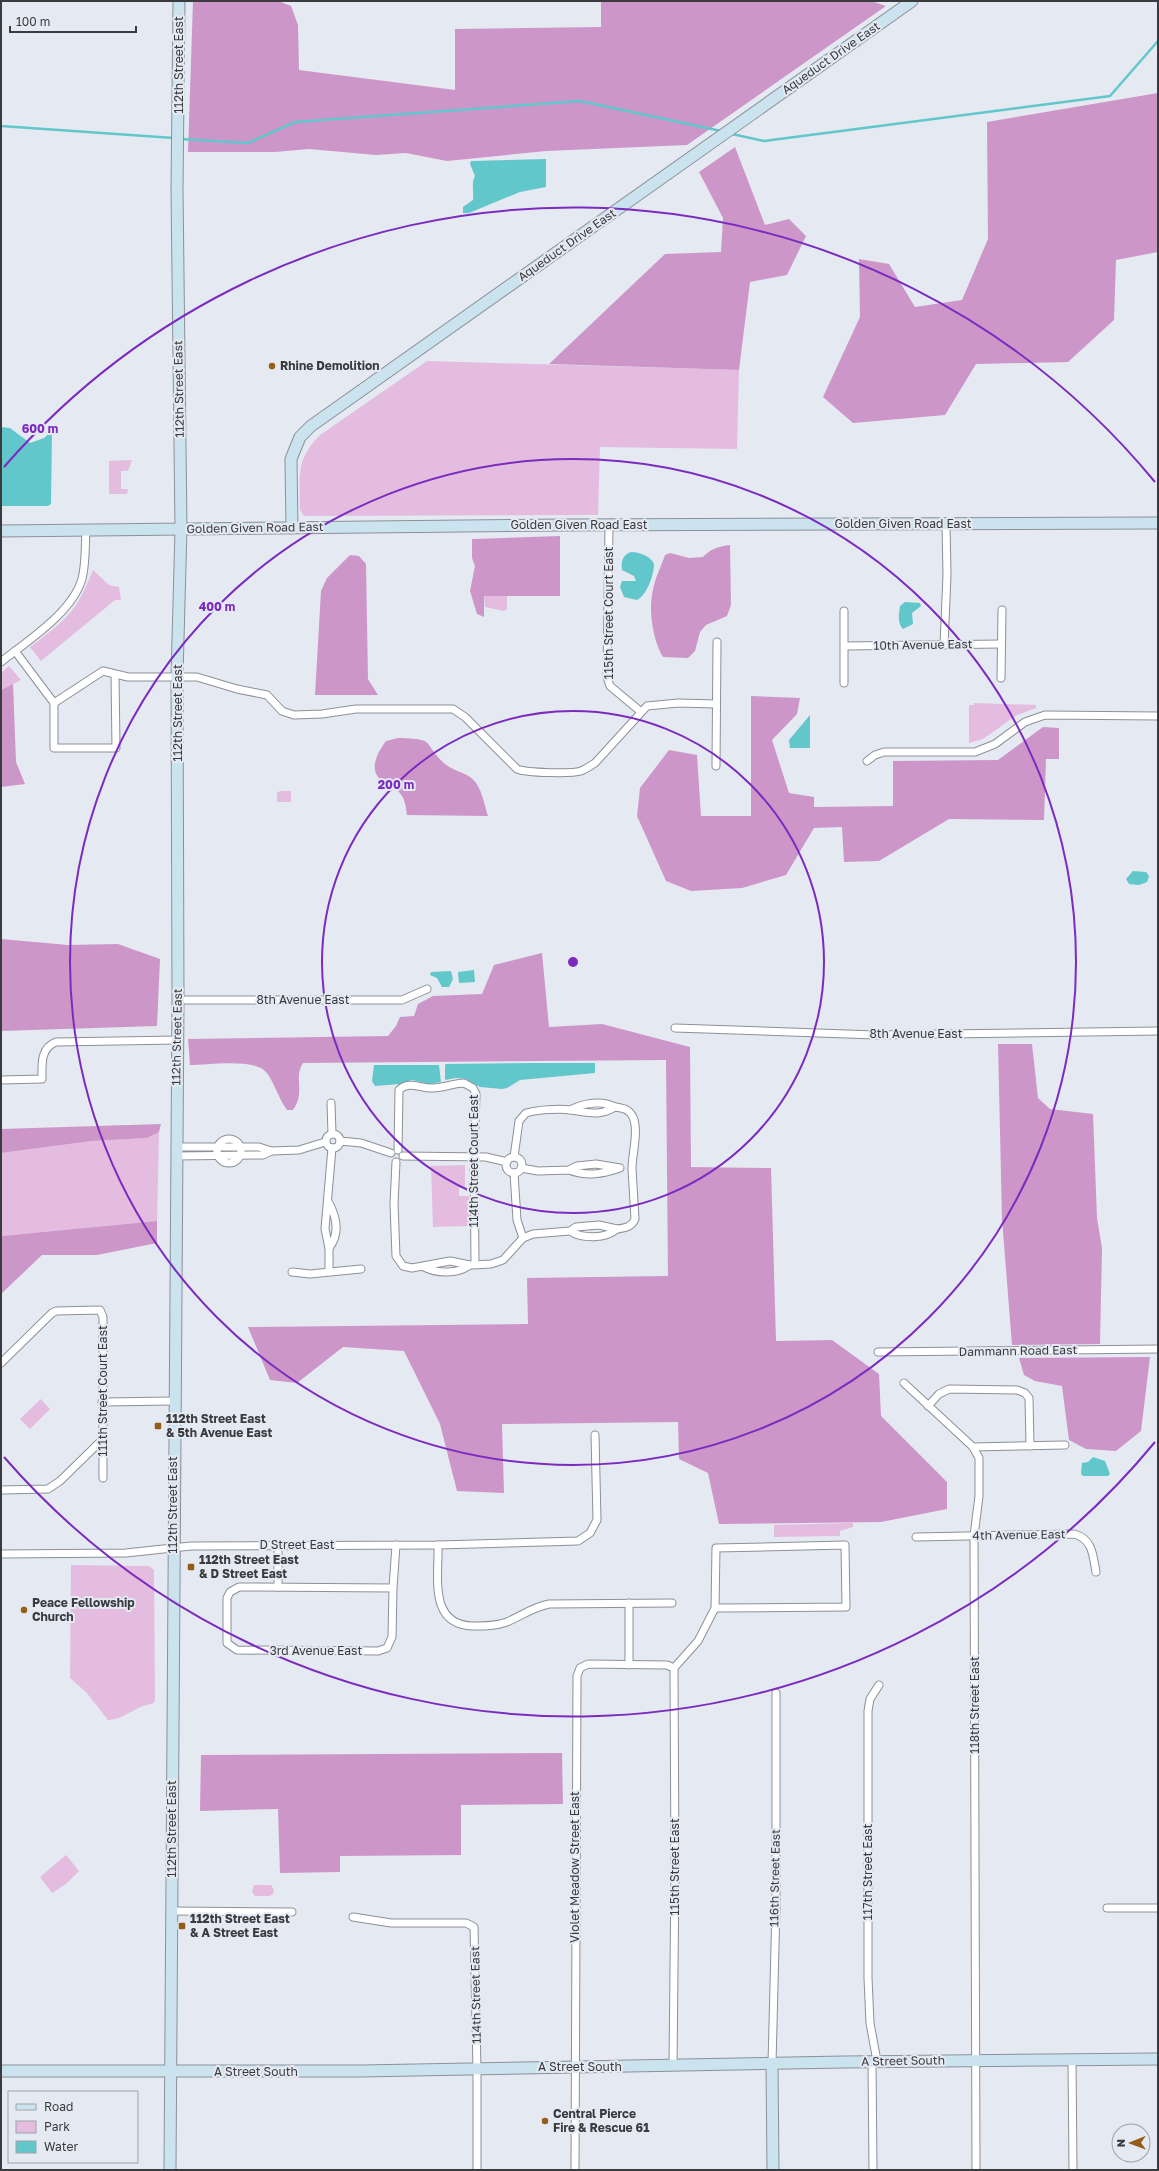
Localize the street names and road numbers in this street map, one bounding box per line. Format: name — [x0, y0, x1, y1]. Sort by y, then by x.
street label: 112th Street East — [171, 16, 186, 114]
street label: Aqueduct Drive East — [779, 18, 883, 97]
street label: Aqueduct Drive East — [515, 205, 619, 284]
street label: 112th Street East — [170, 340, 187, 438]
street label: Golden Given Road East — [834, 516, 972, 531]
street label: Golden Given Road East — [510, 517, 648, 532]
street label: Golden Given Road East — [186, 519, 324, 536]
street label: 115th Street Court East — [601, 546, 616, 679]
street label: 10th Avenue East — [873, 636, 973, 653]
street label: 112th Street East — [170, 664, 185, 762]
street label: 112th Street East — [168, 988, 185, 1086]
street label: 8th Avenue East — [256, 992, 350, 1007]
street label: 8th Avenue East — [869, 1026, 963, 1041]
street label: 114th Street Court East — [466, 1094, 481, 1228]
street label: 111th Street Court East — [95, 1325, 110, 1457]
street label: Dammann Road East — [959, 1342, 1078, 1359]
street label: 112th Street East — [165, 1456, 180, 1554]
street label: 4th Avenue East — [972, 1526, 1066, 1543]
street label: D Street East — [259, 1537, 335, 1552]
street label: 3rd Avenue East — [270, 1643, 362, 1658]
street label: 118th Street East — [967, 1656, 982, 1754]
street label: 112th Street East — [164, 1780, 179, 1878]
street label: Violet Meadow Street East — [567, 1791, 582, 1943]
street label: 115th Street East — [667, 1818, 682, 1916]
street label: 117th Street East — [860, 1823, 875, 1920]
street label: 116th Street East — [766, 1829, 783, 1927]
street label: 114th Street East — [467, 1946, 484, 2044]
street label: A Street South — [861, 2052, 945, 2069]
street label: A Street South — [538, 2059, 622, 2074]
street label: A Street South — [214, 2064, 298, 2079]

